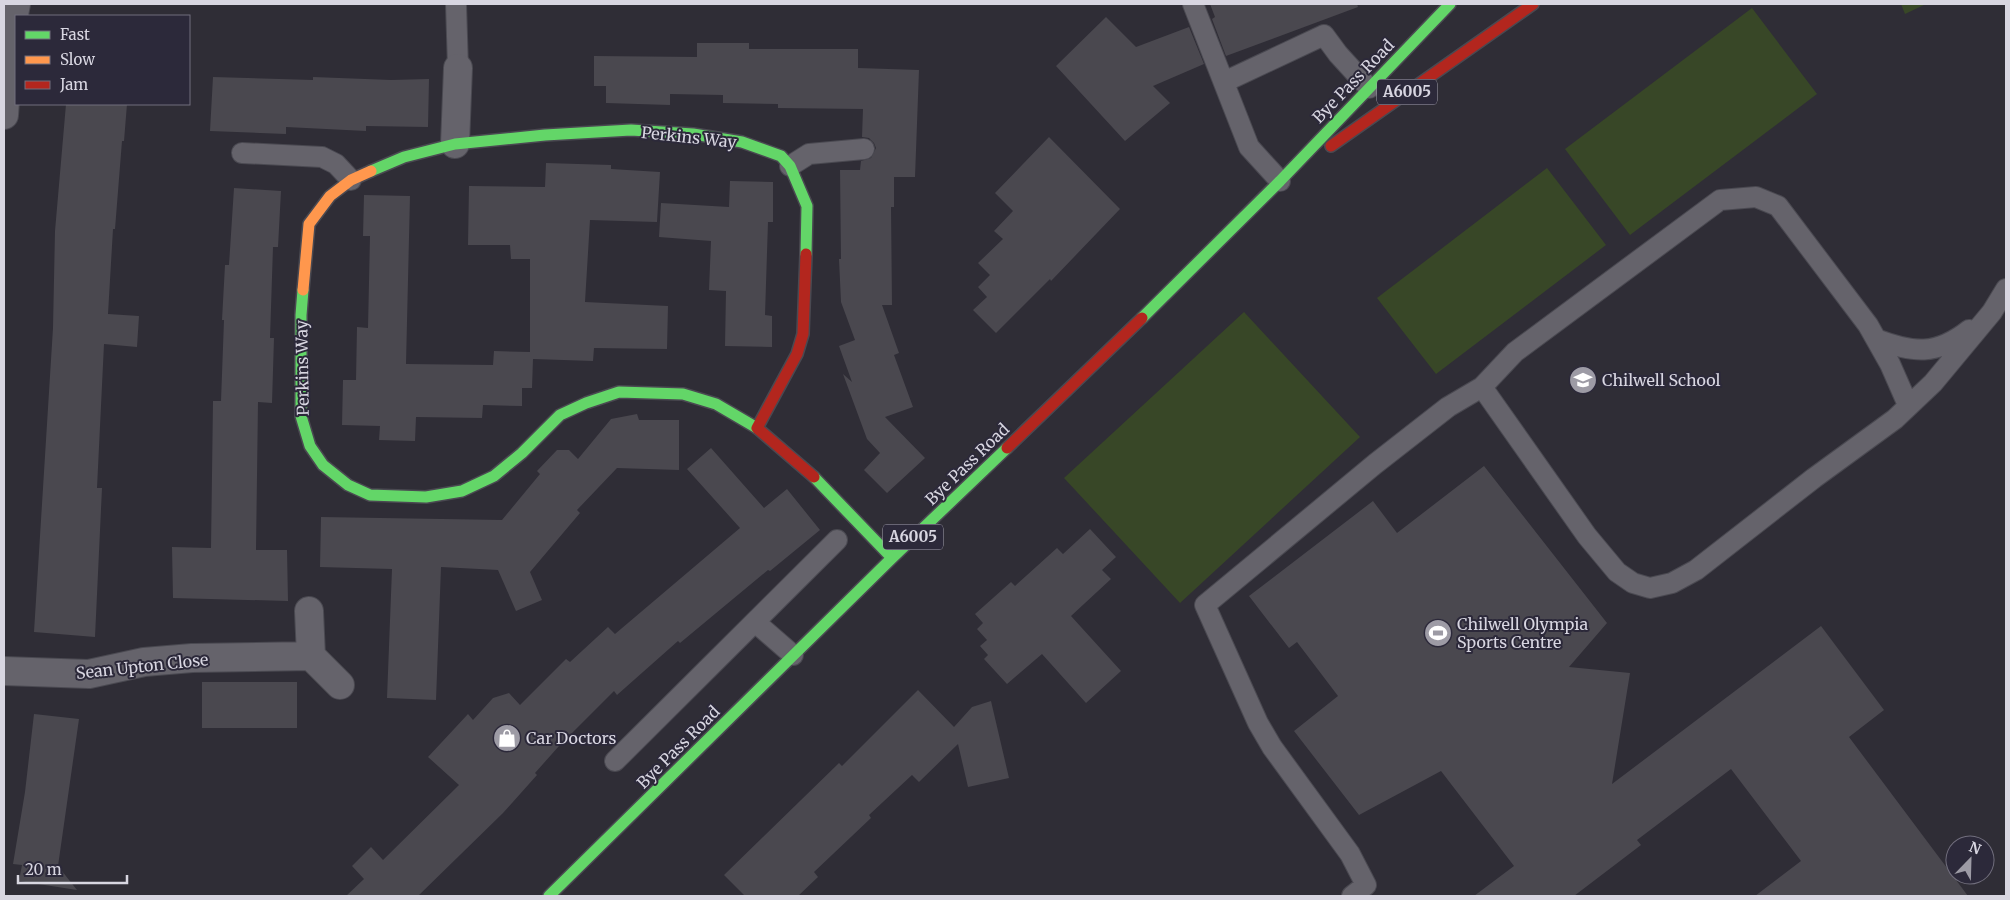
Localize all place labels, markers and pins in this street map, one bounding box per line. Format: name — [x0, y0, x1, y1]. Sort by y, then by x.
school or university icon: Chilwell School — [1568, 365, 1598, 395]
place label: Chilwell School — [1602, 370, 1721, 390]
place label: Chilwell Olympia Sports Centre — [1457, 614, 1588, 652]
sports icon: Chilwell Olympia Sports Centre — [1423, 618, 1453, 648]
shop icon: Car Doctors — [492, 723, 522, 753]
place label: Car Doctors — [526, 728, 617, 748]

